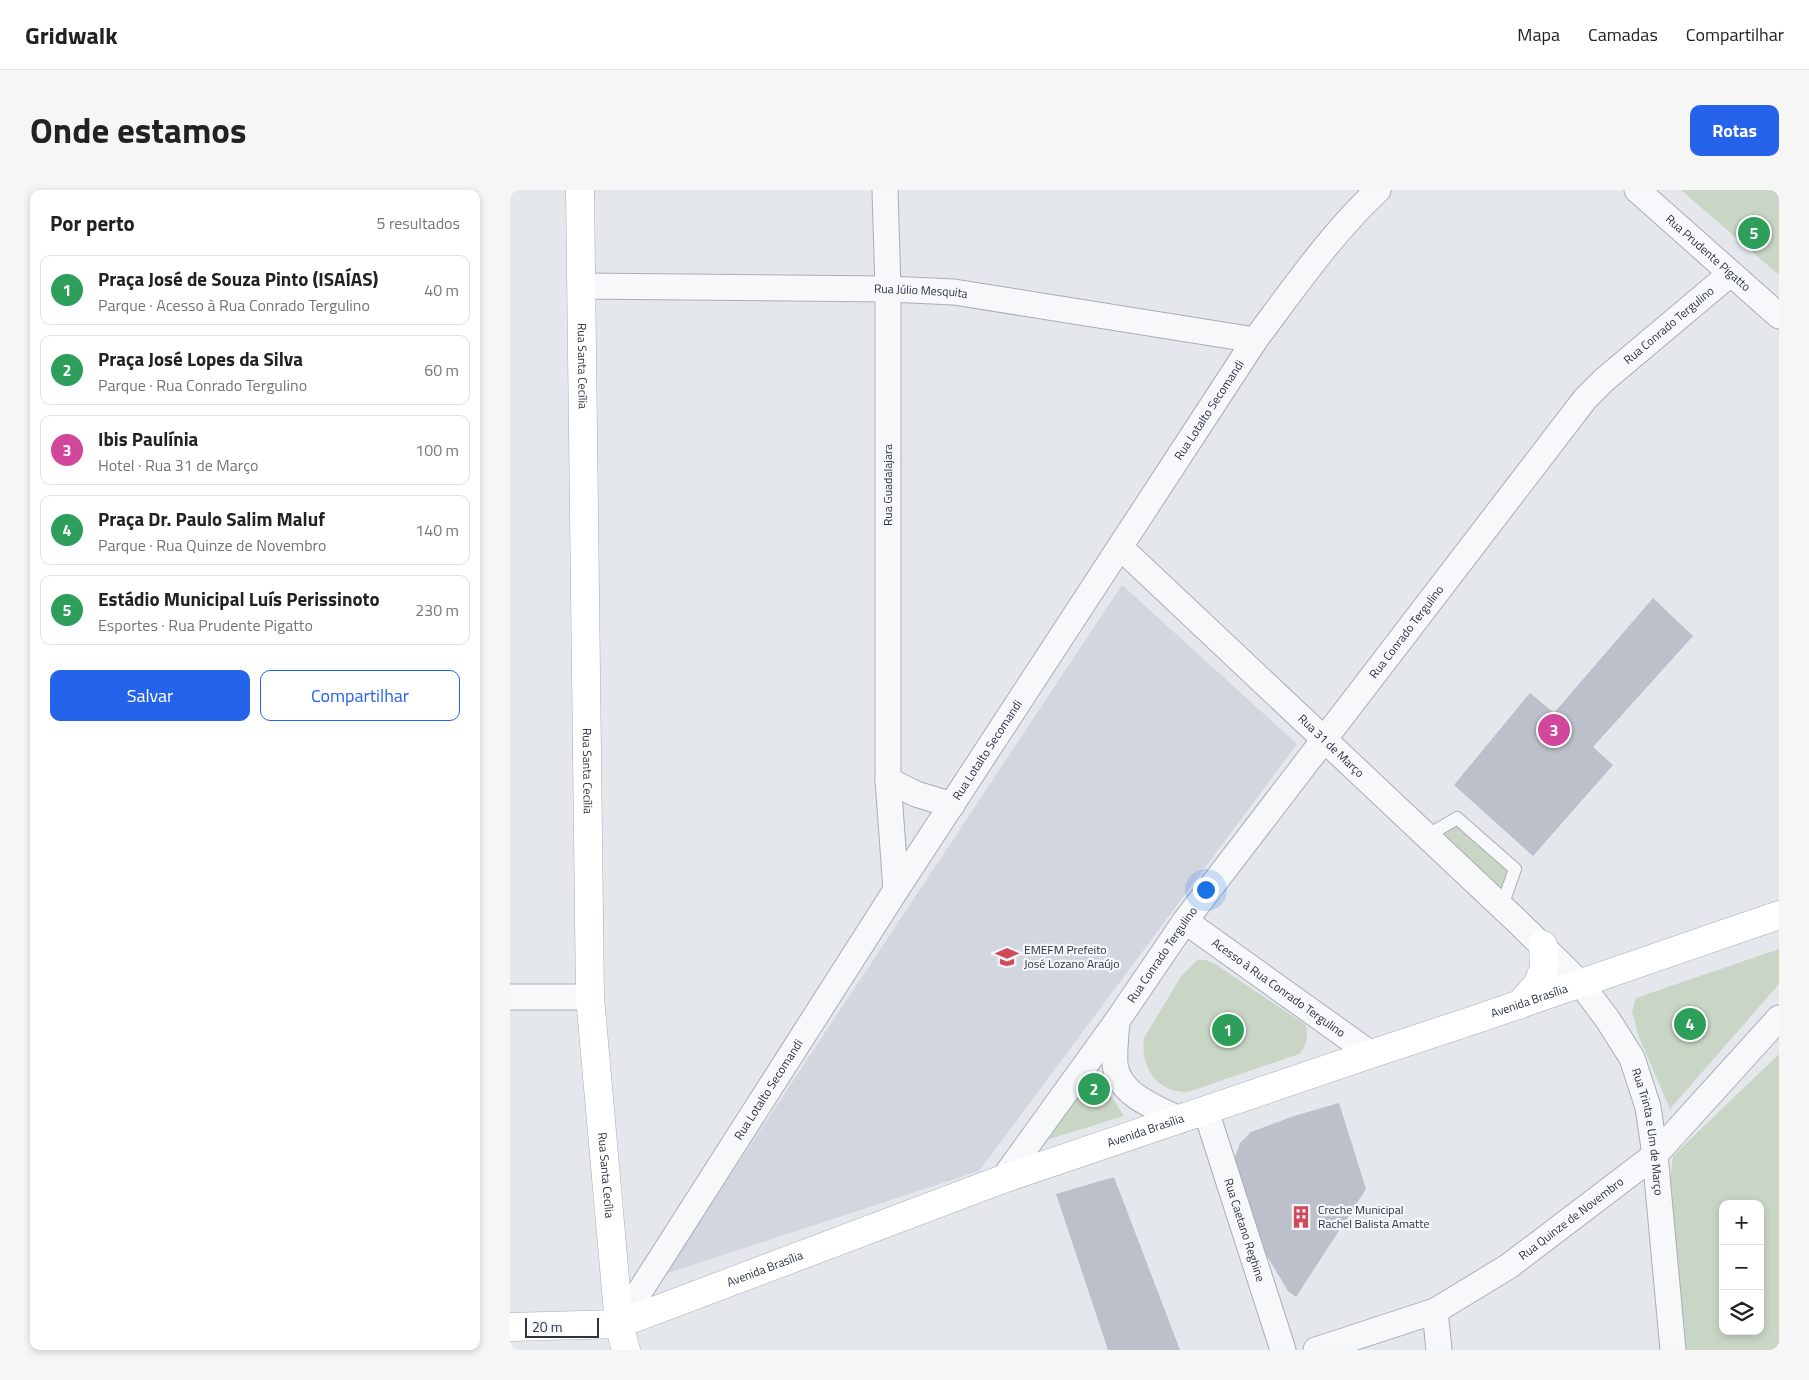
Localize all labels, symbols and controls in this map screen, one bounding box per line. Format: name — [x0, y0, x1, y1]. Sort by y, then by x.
text: Gridwalk — [25, 17, 118, 53]
text: Mapa — [1517, 21, 1560, 48]
text: Camadas — [1588, 21, 1658, 48]
text: Compartilhar — [1686, 21, 1784, 48]
text: Onde estamos — [30, 103, 246, 157]
button: Rotas — [1690, 105, 1779, 156]
text: Por perto — [50, 207, 135, 239]
street label: Rua Prudente Pigatto — [1661, 210, 1755, 296]
text: 5 resultados — [376, 211, 460, 235]
pin: 5 — [1738, 214, 1770, 252]
text: Praça José de Souza Pinto (ISAÍAS) — [98, 264, 378, 293]
text: 1 — [63, 278, 71, 302]
text: 40 m — [424, 278, 459, 302]
street label: Rua Júlio Mesquita — [874, 279, 969, 303]
street label: Rua Conrado Tergulino — [1619, 281, 1718, 369]
text: Parque · Acesso à Rua Conrado Tergulino — [98, 293, 370, 317]
street label: Rua Santa Cecília — [573, 323, 593, 409]
text: Praça José Lopes da Silva — [98, 344, 303, 373]
street label: Rua Lotalto Secomandi — [1169, 356, 1249, 464]
text: 2 — [63, 358, 71, 382]
text: 60 m — [424, 358, 459, 382]
text: Parque · Rua Conrado Tergulino — [98, 373, 307, 397]
text: Ibis Paulínia — [98, 424, 198, 453]
text: 3 — [63, 438, 71, 462]
text: 100 m — [415, 438, 459, 462]
street label: Rua Guadalajara — [878, 444, 897, 526]
text: Hotel · Rua 31 de Março — [98, 453, 259, 477]
text: Praça Dr. Paulo Salim Maluf — [98, 504, 325, 533]
text: 4 — [63, 518, 71, 542]
text: 140 m — [415, 518, 459, 542]
text: Parque · Rua Quinze de Novembro — [98, 533, 326, 557]
street label: Rua Conrado Tergulino — [1364, 581, 1448, 682]
text: Estádio Municipal Luís Perissinoto — [98, 584, 380, 613]
text: 5 — [63, 598, 71, 622]
text: 230 m — [415, 598, 459, 622]
text: Esportes · Rua Prudente Pigatto — [98, 613, 313, 637]
button: Salvar — [50, 670, 250, 721]
button: Compartilhar — [260, 670, 460, 721]
street label: Rua Lotalto Secomandi — [947, 696, 1027, 804]
street label: Rua 31 de Março — [1294, 709, 1369, 782]
pin: 3 — [1538, 711, 1570, 749]
street label: Rua Santa Cecília — [578, 728, 598, 814]
your location — [1193, 877, 1219, 903]
street label: Rua Conrado Tergulino — [1122, 902, 1202, 1007]
street label: Acesso à Rua Conrado Tergulino — [1208, 933, 1350, 1042]
place label: EMEFM Prefeito José Lozano Araújo — [1024, 940, 1120, 973]
school or university icon: EMEFM Prefeito José Lozano Araújo — [994, 944, 1020, 970]
street label: Avenida Brasília — [1488, 979, 1570, 1023]
pin: 4 — [1674, 1005, 1706, 1043]
pin: 1 — [1212, 1011, 1244, 1049]
street label: Rua Lotalto Secomandi — [729, 1035, 807, 1143]
street label: Rua Trinta e Um de Março — [1627, 1065, 1669, 1196]
pin: 2 — [1078, 1070, 1110, 1108]
street label: Avenida Brasília — [1104, 1108, 1186, 1152]
street label: Rua Santa Cecília — [593, 1131, 620, 1219]
street label: Rua Quinze de Novembro — [1514, 1172, 1628, 1265]
street label: Rua Caetano Reghine — [1219, 1176, 1270, 1284]
place label: Creche Municipal Rachel Balista Amatte — [1318, 1200, 1429, 1233]
map controls — [1719, 1200, 1764, 1335]
button: + — [1719, 1200, 1764, 1245]
building icon: Creche Municipal Rachel Balista Amatte — [1288, 1204, 1314, 1230]
street label: Avenida Brasília — [724, 1245, 806, 1291]
button: − — [1719, 1245, 1764, 1290]
button: layers — [1719, 1290, 1764, 1335]
scale bar — [525, 1315, 599, 1338]
text: 20 m — [532, 1316, 562, 1337]

